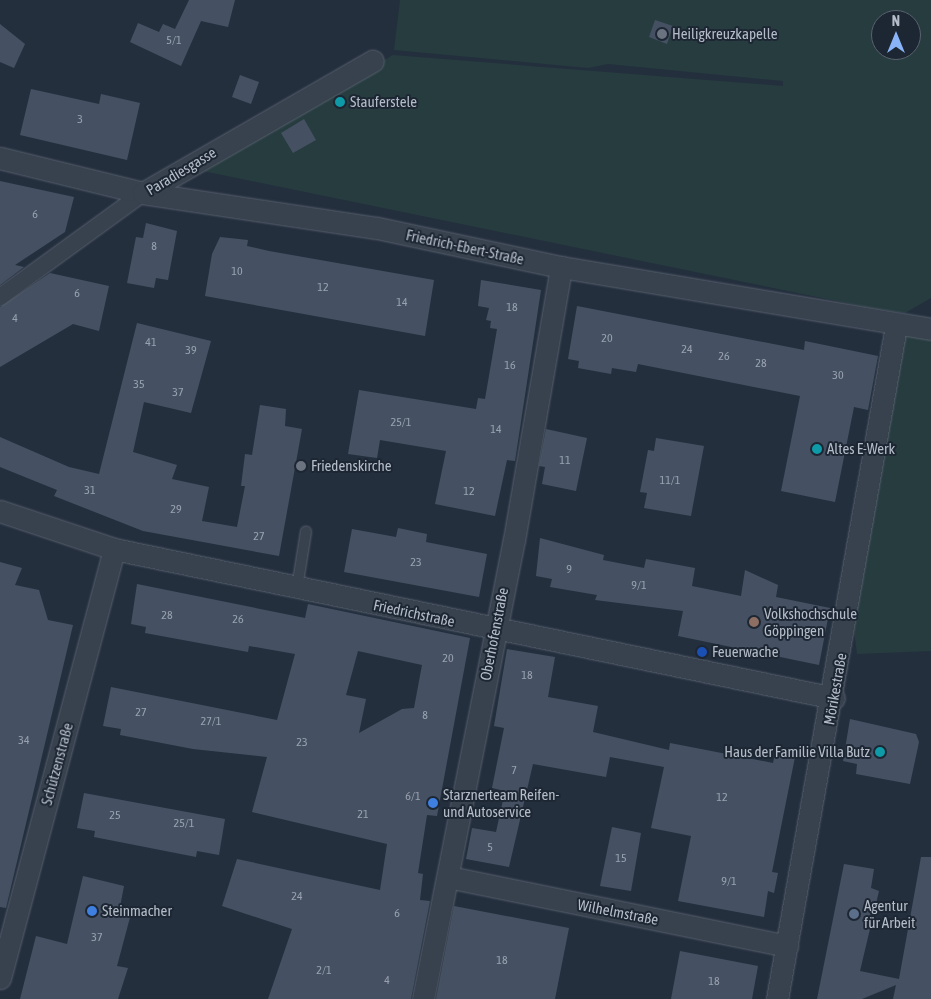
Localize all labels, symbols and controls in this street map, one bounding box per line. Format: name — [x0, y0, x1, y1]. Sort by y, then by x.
north arrow — [871, 10, 921, 60]
text: N — [892, 13, 900, 29]
place label: Heiligkreuzkapelle — [672, 25, 777, 43]
marker: Heiligkreuzkapelle — [656, 28, 668, 40]
house number: 5/1 — [166, 34, 182, 48]
place label: Stauferstele — [350, 93, 417, 111]
marker: Stauferstele — [334, 96, 346, 108]
house number: 3 — [77, 113, 83, 127]
street label: Paradiesgasse — [143, 143, 219, 199]
house number: 6 — [32, 208, 38, 222]
street label: Friedrich-Ebert-Straße — [404, 226, 526, 268]
house number: 8 — [151, 240, 157, 254]
house number: 10 — [231, 265, 243, 279]
house number: 12 — [317, 281, 329, 295]
house number: 6 — [74, 287, 80, 301]
house number: 14 — [396, 296, 408, 310]
house number: 18 — [506, 301, 518, 315]
house number: 4 — [12, 312, 18, 326]
house number: 20 — [601, 332, 613, 346]
house number: 41 — [145, 336, 157, 350]
house number: 24 — [681, 343, 693, 357]
house number: 39 — [185, 344, 197, 358]
house number: 26 — [718, 350, 730, 364]
house number: 28 — [755, 357, 767, 371]
house number: 16 — [504, 359, 516, 373]
house number: 30 — [832, 369, 844, 383]
house number: 35 — [133, 378, 145, 392]
house number: 37 — [172, 386, 184, 400]
house number: 25/1 — [391, 416, 411, 430]
house number: 14 — [490, 423, 502, 437]
place label: Altes E-Werk — [827, 440, 895, 458]
marker: Altes E-Werk — [811, 443, 823, 455]
house number: 11 — [559, 454, 571, 468]
place label: Friedenskirche — [311, 457, 392, 475]
marker: Friedenskirche — [295, 460, 307, 472]
house number: 11/1 — [660, 474, 680, 488]
house number: 31 — [84, 484, 96, 498]
house number: 12 — [463, 485, 475, 499]
house number: 29 — [170, 503, 182, 517]
house number: 27 — [253, 530, 265, 544]
house number: 23 — [410, 556, 422, 570]
house number: 9 — [566, 563, 572, 577]
house number: 9/1 — [631, 579, 647, 593]
street label: Oberhofenstraße — [476, 586, 512, 682]
street label: Friedrichstraße — [372, 596, 456, 630]
place label: Volkshochschule Göppingen — [764, 604, 857, 639]
house number: 28 — [161, 609, 173, 623]
house number: 26 — [232, 613, 244, 627]
marker: Volkshochschule Göppingen — [748, 616, 760, 628]
place label: Feuerwache — [712, 643, 778, 661]
marker: Feuerwache — [696, 646, 708, 658]
house number: 20 — [442, 652, 454, 666]
street label: Mörikestraße — [820, 652, 850, 726]
house number: 18 — [521, 669, 533, 683]
house number: 27 — [135, 706, 147, 720]
house number: 8 — [422, 709, 428, 723]
house number: 27/1 — [201, 715, 221, 729]
street label: Schützenstraße — [37, 721, 77, 807]
house number: 34 — [18, 734, 30, 748]
house number: 23 — [296, 736, 308, 750]
place label: Haus der Familie Villa Butz — [724, 743, 870, 761]
marker: Haus der Familie Villa Butz — [874, 746, 886, 758]
house number: 7 — [511, 764, 517, 778]
place label: Starznerteam Reifen- und Autoservice — [443, 785, 559, 820]
house number: 6/1 — [405, 790, 421, 804]
house number: 12 — [716, 791, 728, 805]
marker: Starznerteam Reifen- und Autoservice — [427, 797, 439, 809]
house number: 21 — [357, 808, 369, 822]
house number: 25 — [109, 809, 121, 823]
house number: 25/1 — [174, 817, 194, 831]
house number: 5 — [487, 841, 493, 855]
house number: 15 — [615, 852, 627, 866]
house number: 9/1 — [721, 875, 737, 889]
house number: 24 — [291, 890, 303, 904]
street label: Wilhelmstraße — [576, 895, 660, 929]
place label: Agentur für Arbeit — [864, 896, 915, 931]
place label: Steinmacher — [102, 902, 172, 920]
marker: Steinmacher — [86, 905, 98, 917]
house number: 6 — [394, 907, 400, 921]
marker: Agentur für Arbeit — [848, 908, 860, 920]
house number: 37 — [91, 931, 103, 945]
house number: 18 — [496, 954, 508, 968]
house number: 2/1 — [316, 964, 332, 978]
house number: 4 — [384, 974, 390, 988]
house number: 18 — [708, 975, 720, 989]

